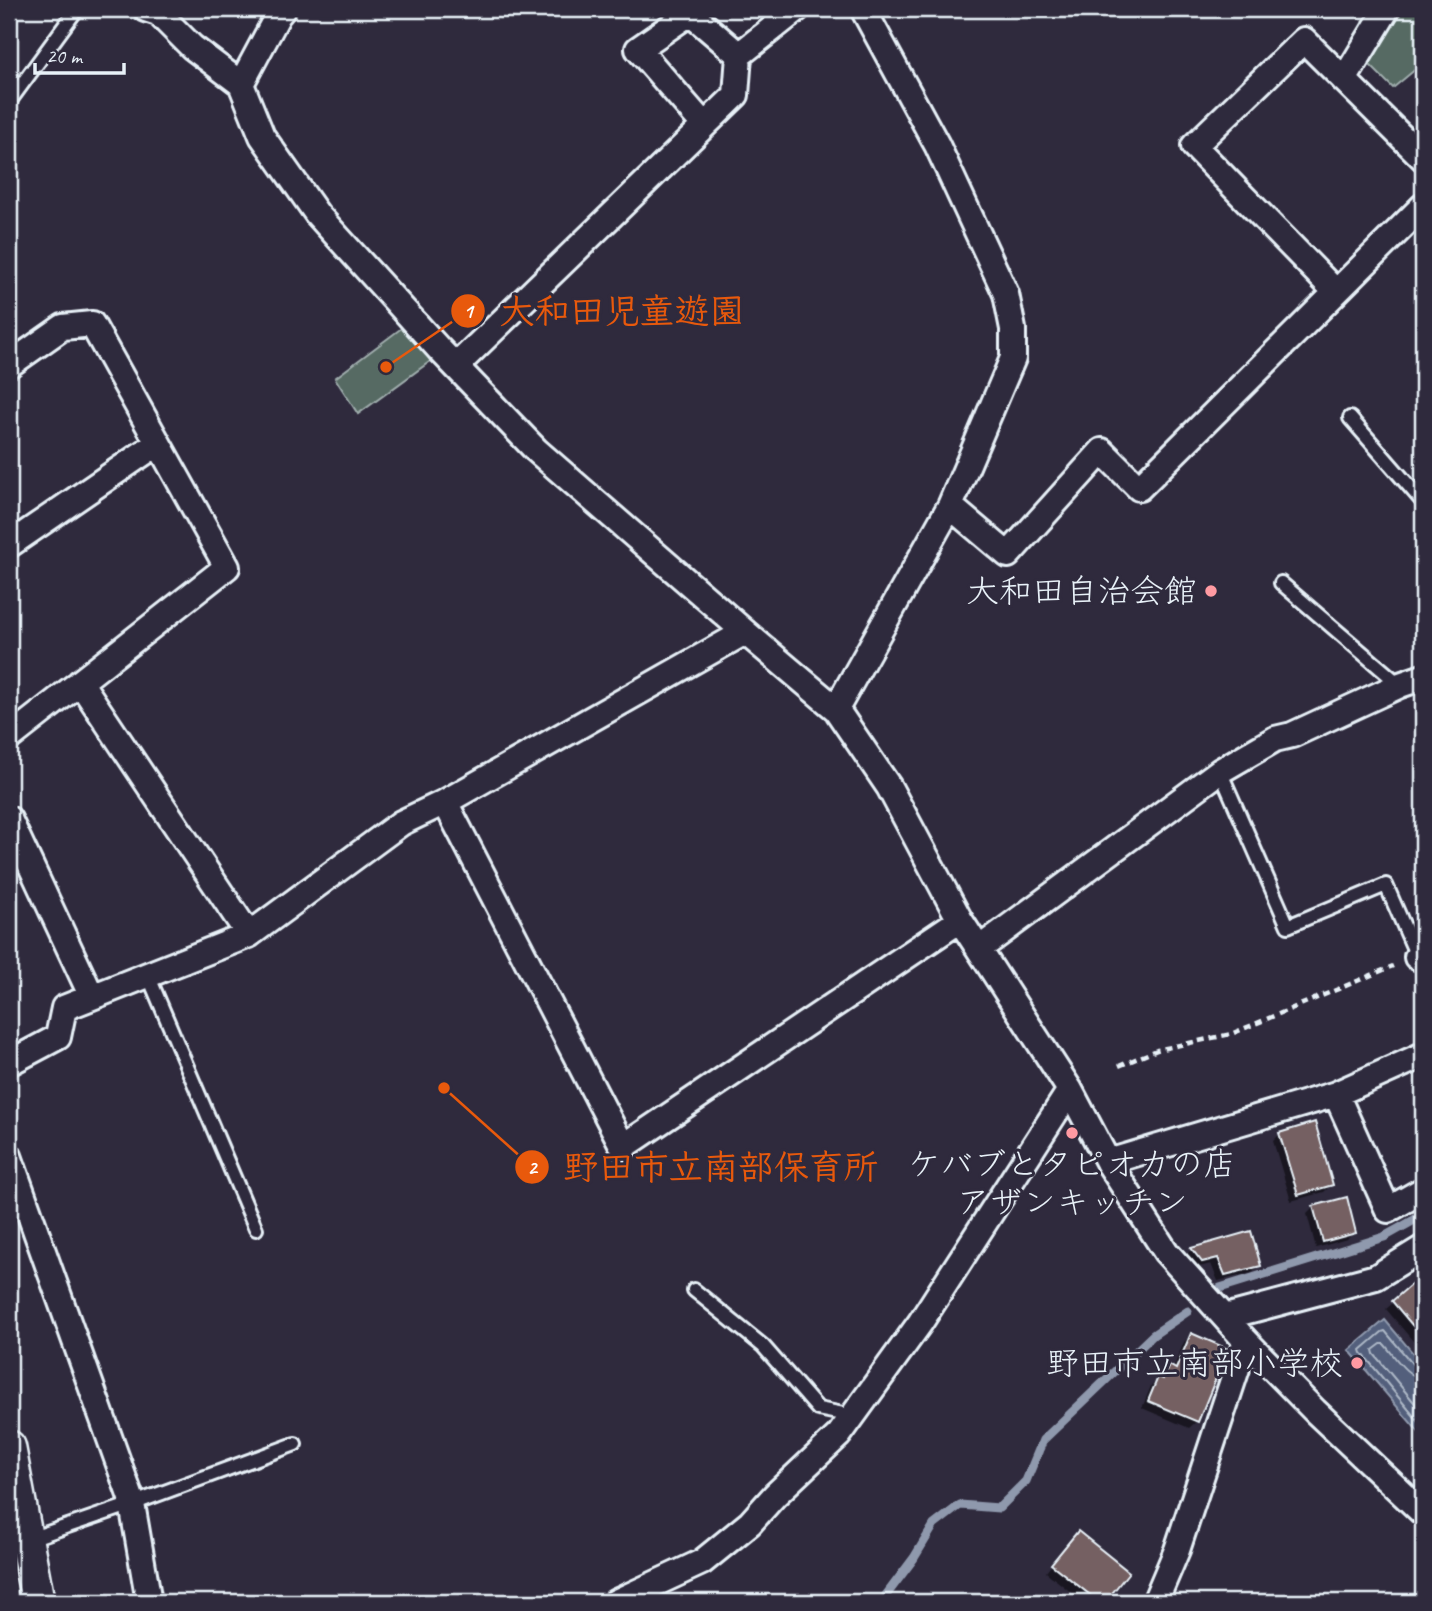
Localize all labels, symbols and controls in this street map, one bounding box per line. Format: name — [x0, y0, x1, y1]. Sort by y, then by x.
scale bar — [35, 32, 124, 76]
text: 20 m — [46, 43, 84, 69]
callout: 大和田児童遊園 — [451, 283, 759, 339]
text: 大和田児童遊園 — [499, 289, 745, 334]
text: 1 — [463, 298, 475, 324]
place label: 大和田自治会館 — [966, 570, 1197, 612]
marker: 大和田自治会館 — [1203, 583, 1219, 599]
marker: ケバブとタピオカの店 アザンキッチン — [1064, 1125, 1080, 1141]
callout: 野田市立南部保育所 — [515, 1139, 893, 1195]
place label: ケバブとタピオカの店 アザンキッチン — [908, 1143, 1236, 1223]
text: 野田市立南部保育所 — [563, 1145, 879, 1190]
text: 2 — [527, 1154, 539, 1180]
place label: 野田市立南部小学校 — [1046, 1342, 1343, 1384]
marker: 野田市立南部小学校 — [1349, 1355, 1365, 1371]

